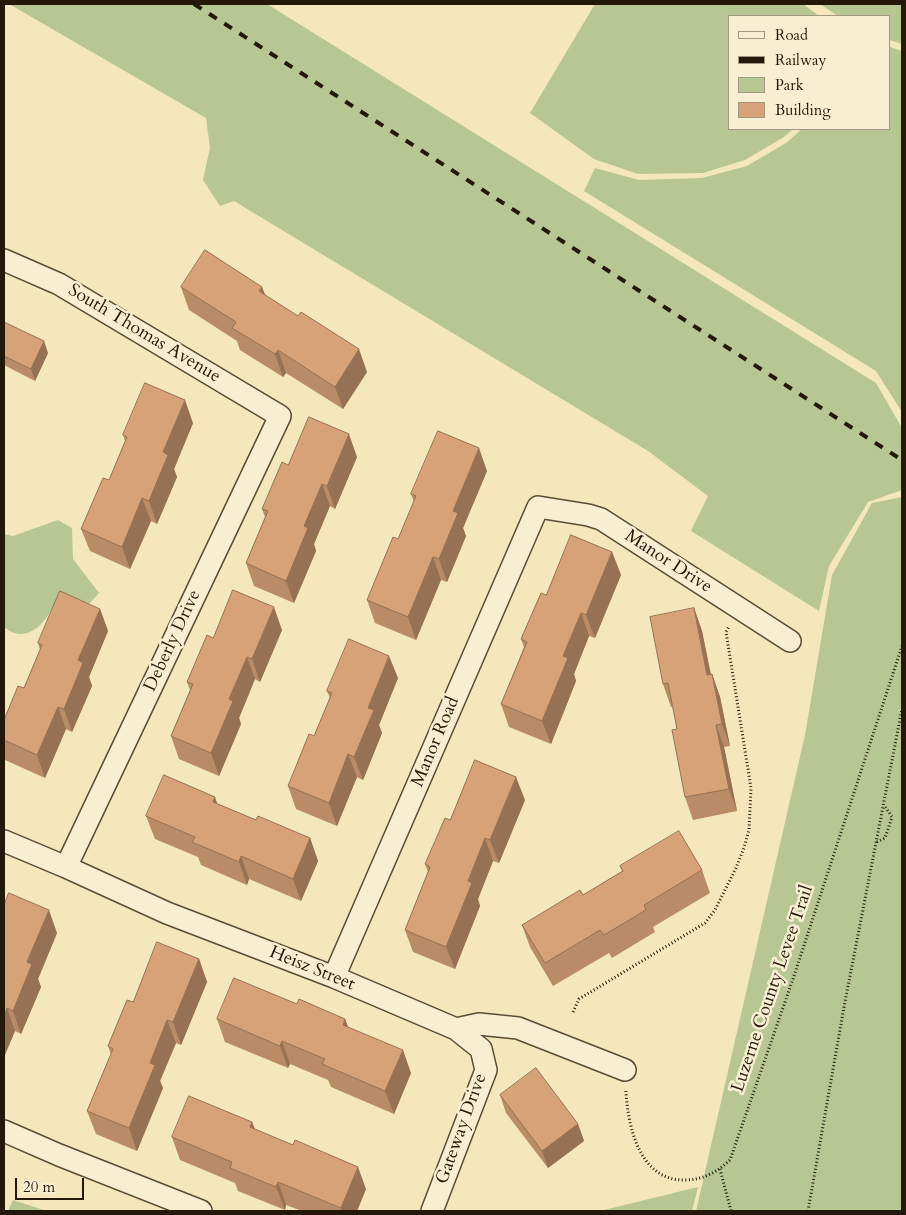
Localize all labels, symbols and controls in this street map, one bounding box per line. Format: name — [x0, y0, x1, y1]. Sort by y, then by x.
legend — [728, 15, 891, 130]
text: Road — [775, 25, 808, 45]
text: Railway — [775, 50, 826, 70]
text: Park — [775, 75, 804, 95]
text: Building — [775, 100, 831, 120]
street label: South Thomas Avenue — [64, 280, 224, 388]
street label: Manor Drive — [620, 526, 716, 598]
street label: Deberly Drive — [140, 587, 206, 695]
street label: Manor Road — [407, 694, 465, 790]
street label: Luzerne County Levee Trail — [727, 883, 819, 1095]
street label: Heisz Street — [266, 942, 358, 996]
street label: Gateway Drive — [432, 1071, 492, 1187]
scale bar — [18, 1168, 86, 1200]
text: 20 m — [23, 1177, 55, 1197]

